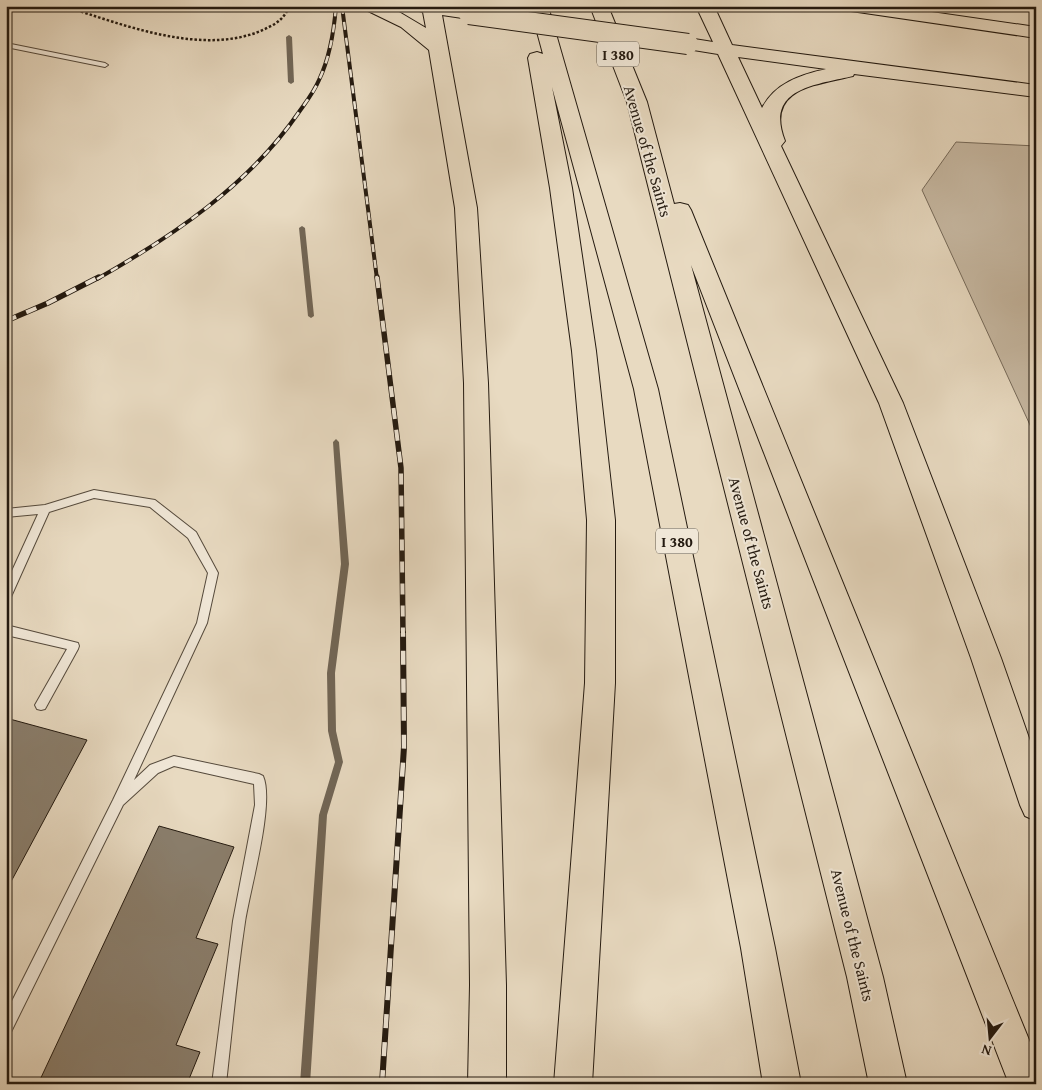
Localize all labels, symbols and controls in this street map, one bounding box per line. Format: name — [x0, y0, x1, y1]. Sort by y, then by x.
road number: I 380 — [597, 42, 639, 66]
street label: Avenue of the Saints — [618, 82, 678, 220]
street label: Avenue of the Saints — [723, 474, 781, 612]
road number: I 380 — [656, 528, 698, 554]
street label: Avenue of the Saints — [825, 866, 881, 1004]
north arrow — [964, 1012, 1014, 1062]
text: N — [979, 1039, 994, 1061]

